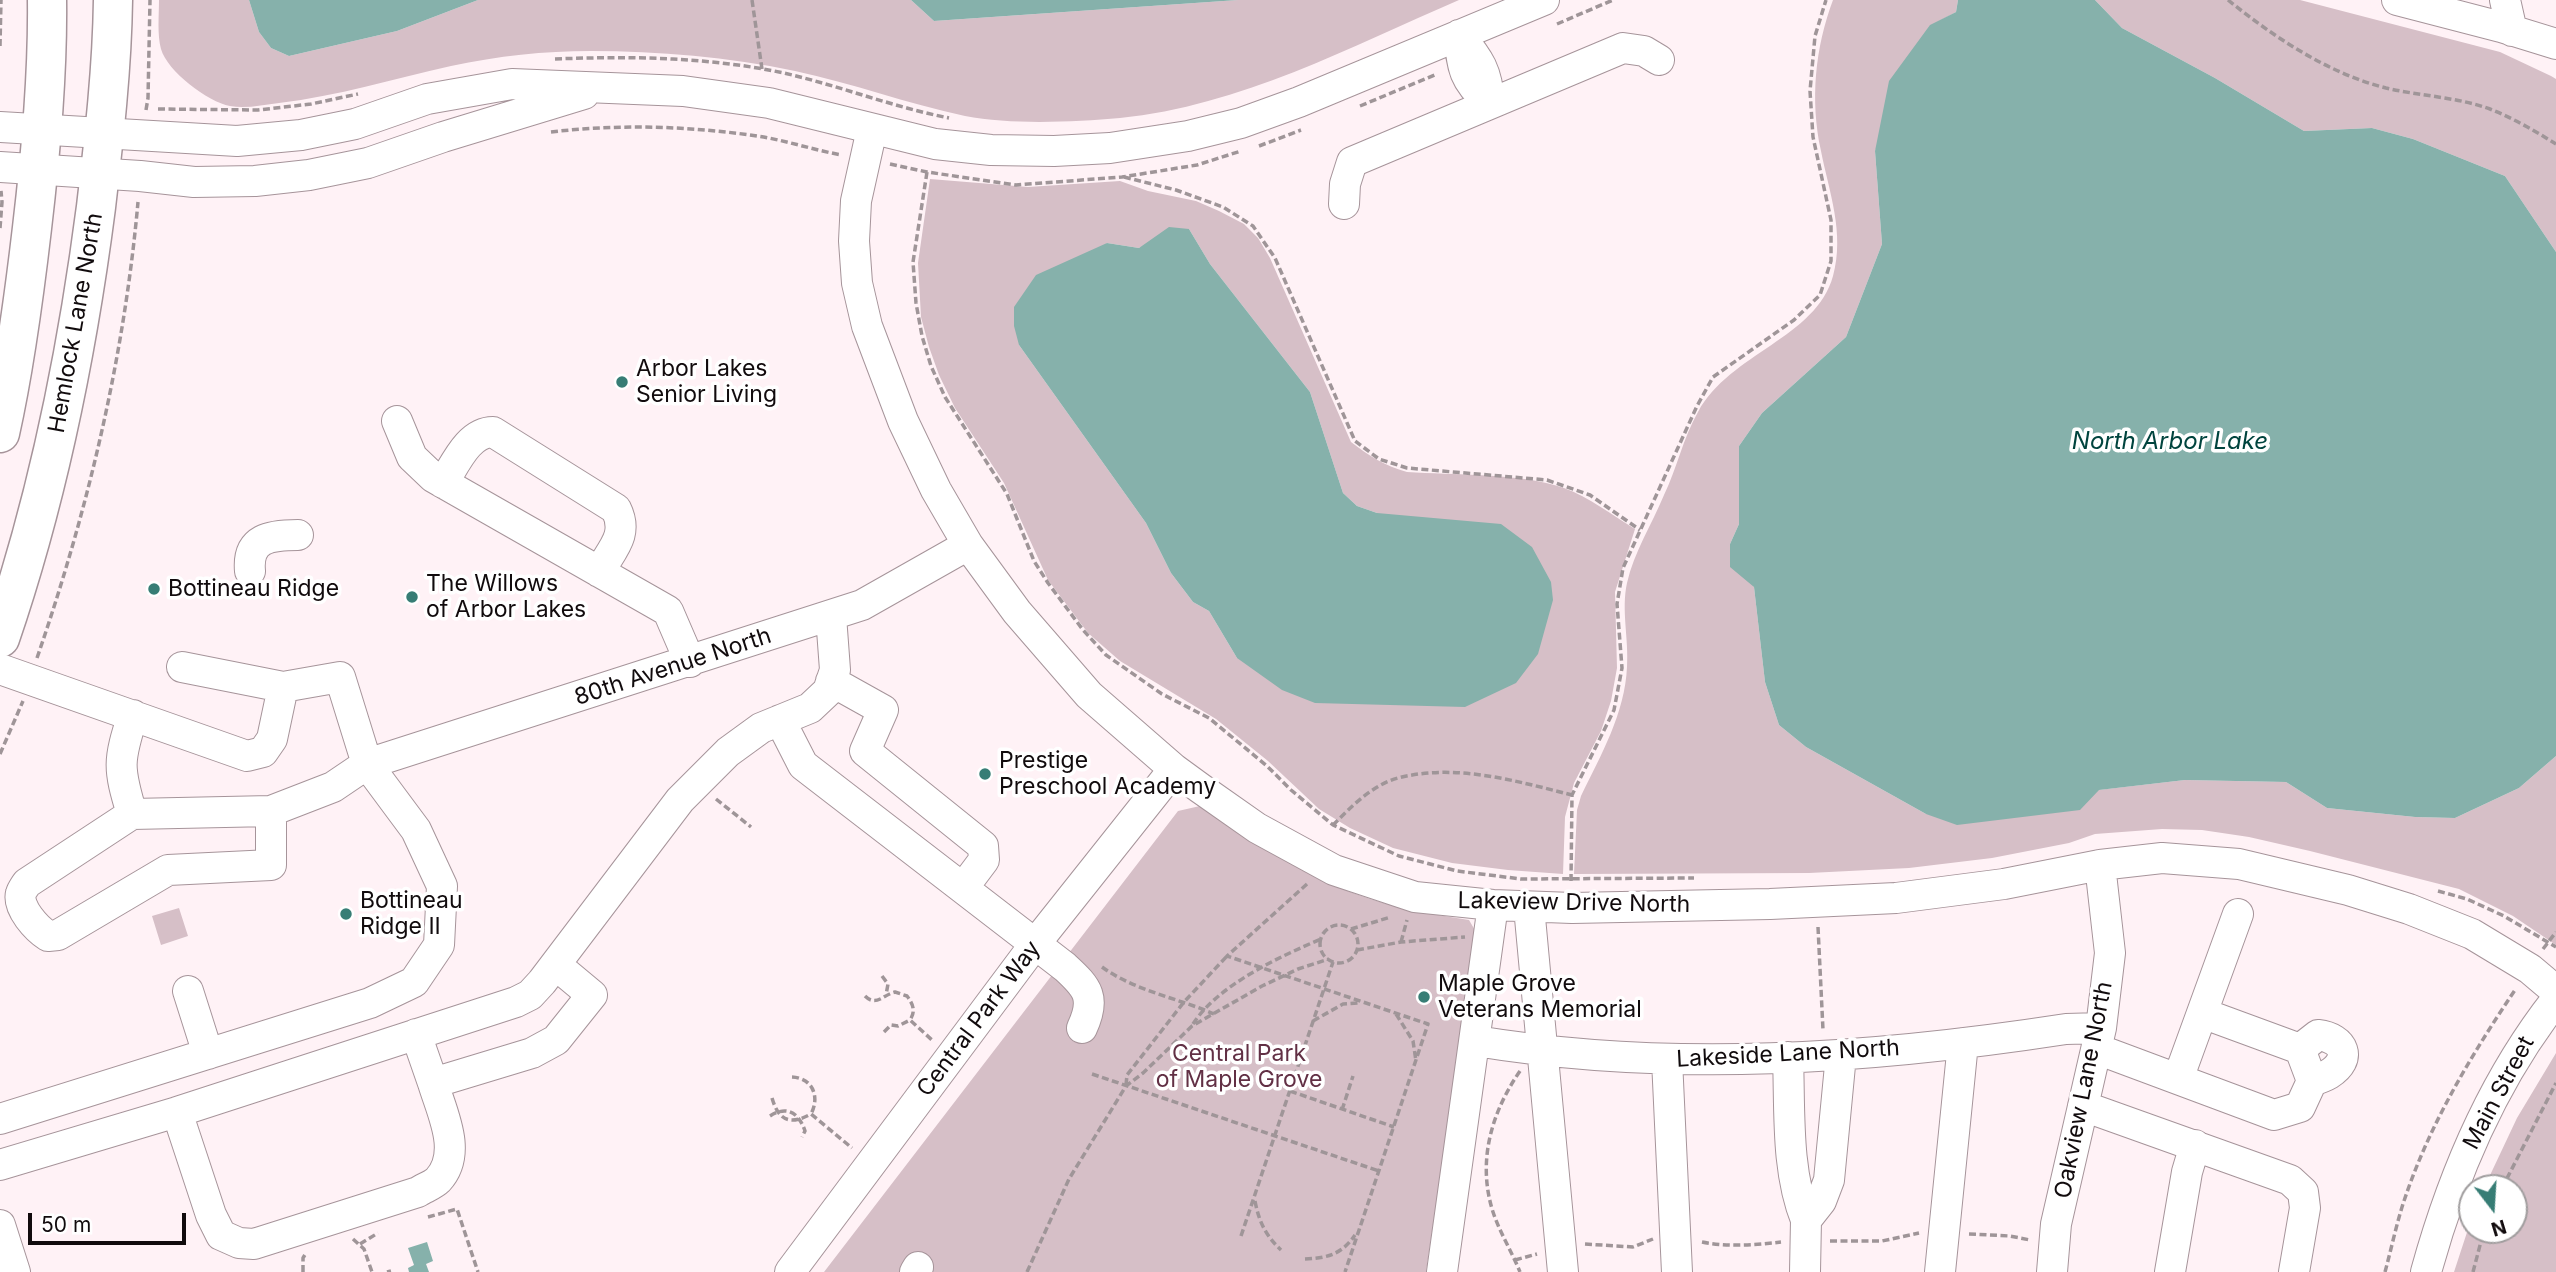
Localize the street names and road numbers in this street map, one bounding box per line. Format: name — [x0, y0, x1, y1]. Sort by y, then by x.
street label: Hemlock Lane North — [43, 211, 109, 435]
street label: 80th Avenue North — [571, 622, 775, 712]
street label: Lakeview Drive North — [1457, 887, 1691, 919]
street label: Central Park Way — [912, 936, 1046, 1102]
street label: Oakview Lane North — [2049, 979, 2119, 1201]
street label: Main Street — [2458, 1032, 2540, 1154]
street label: Lakeside Lane North — [1676, 1034, 1900, 1074]

